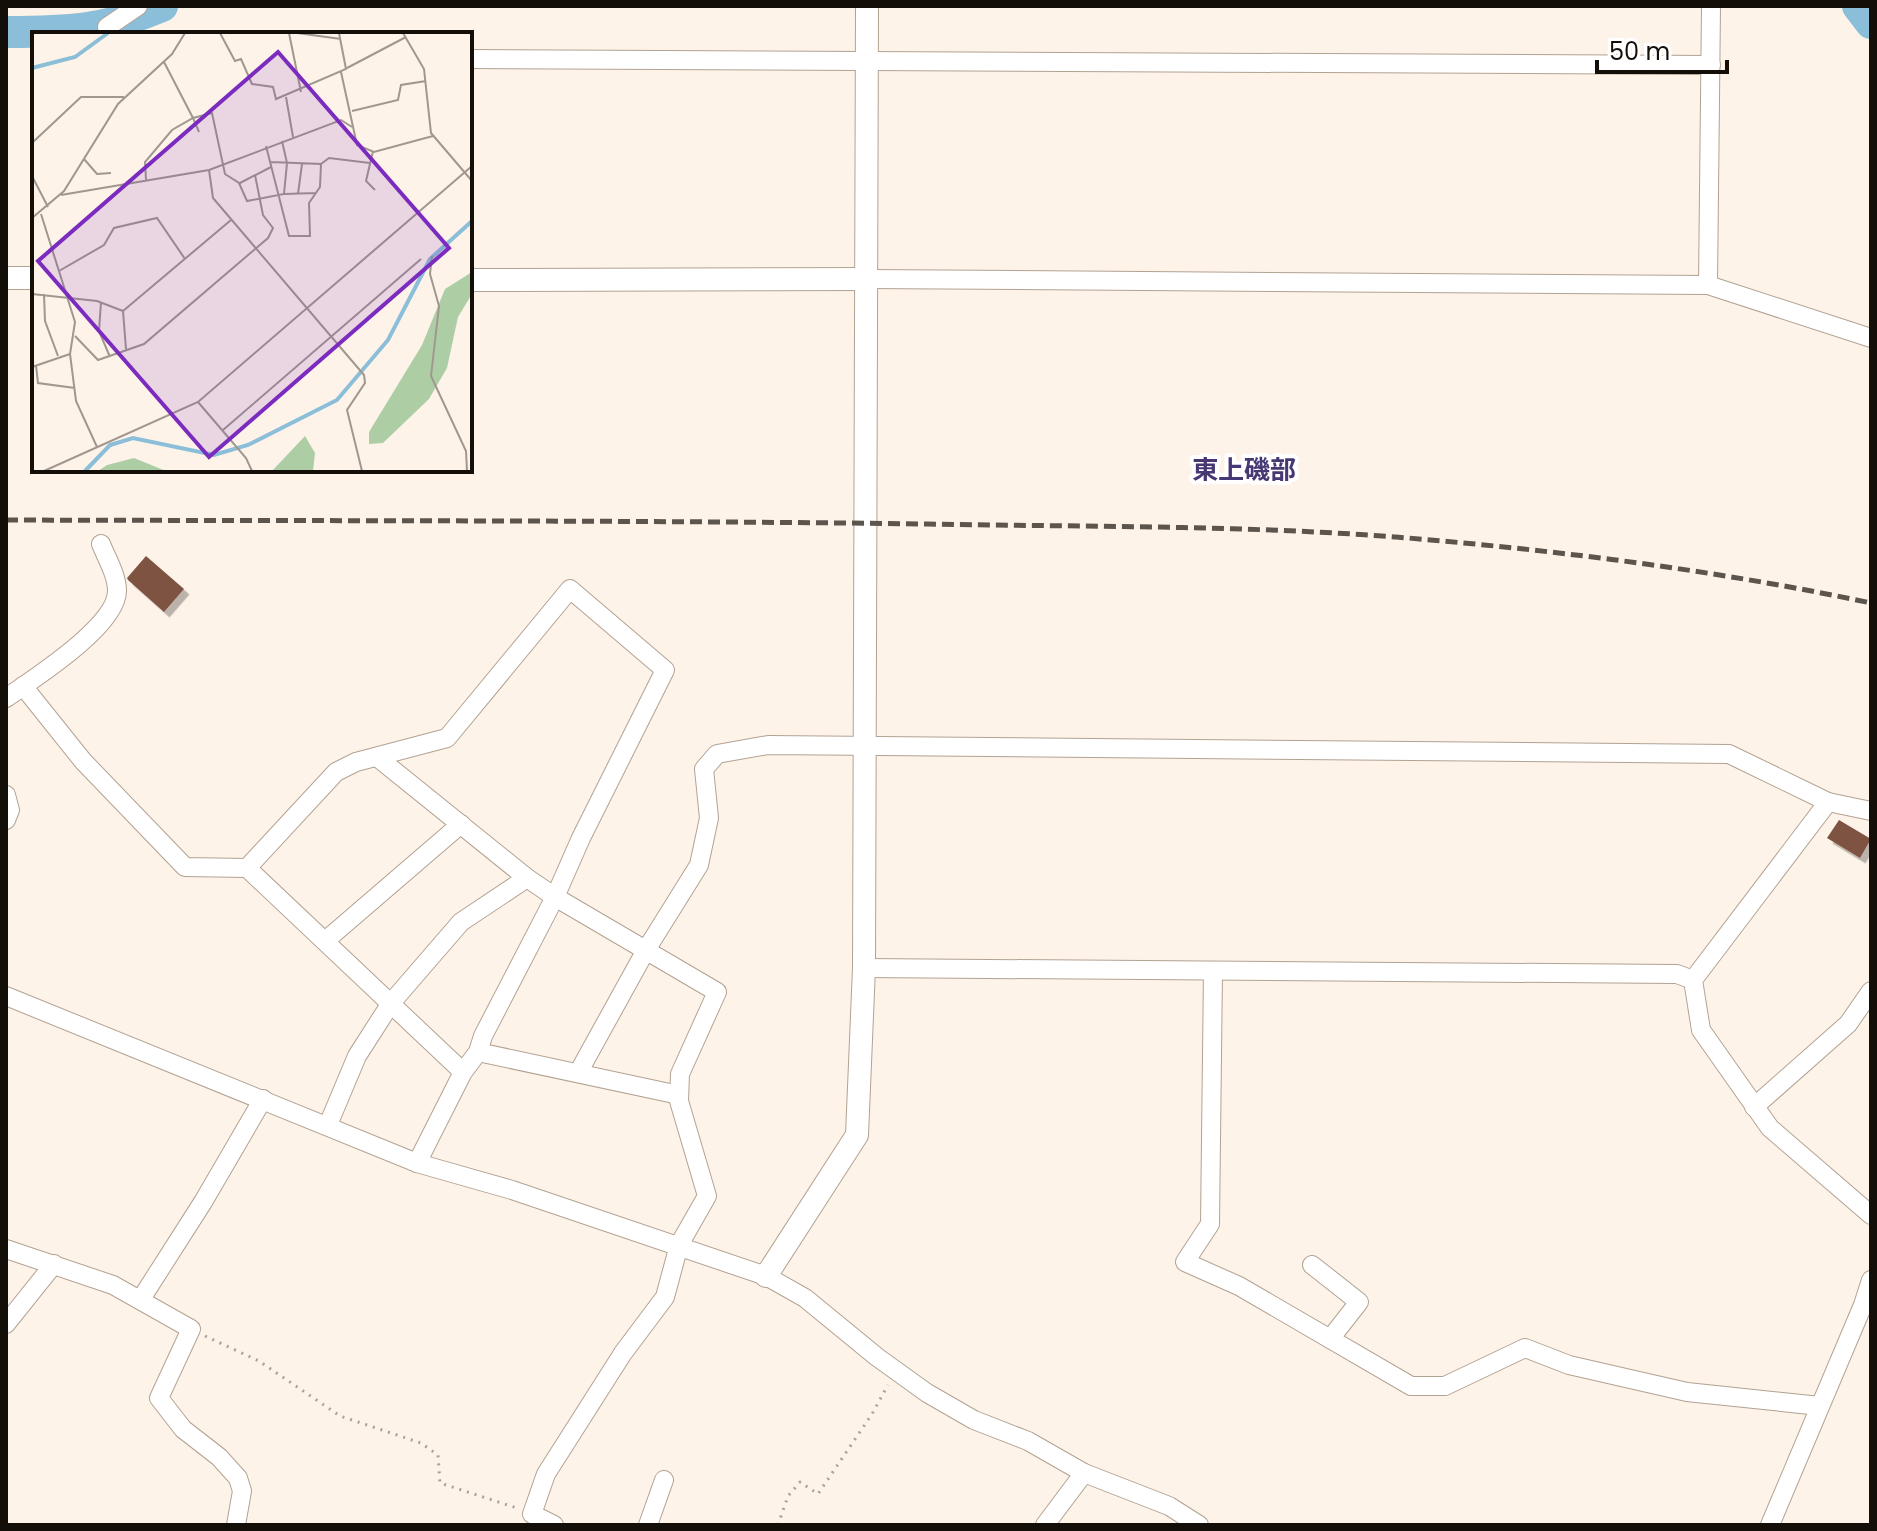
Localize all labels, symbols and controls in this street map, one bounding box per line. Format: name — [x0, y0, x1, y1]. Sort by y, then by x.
scale bar — [1597, 24, 1727, 74]
inset map — [32, 32, 472, 472]
text: 50 m — [1609, 35, 1670, 68]
district label: 東上磯部 — [1192, 452, 1296, 488]

